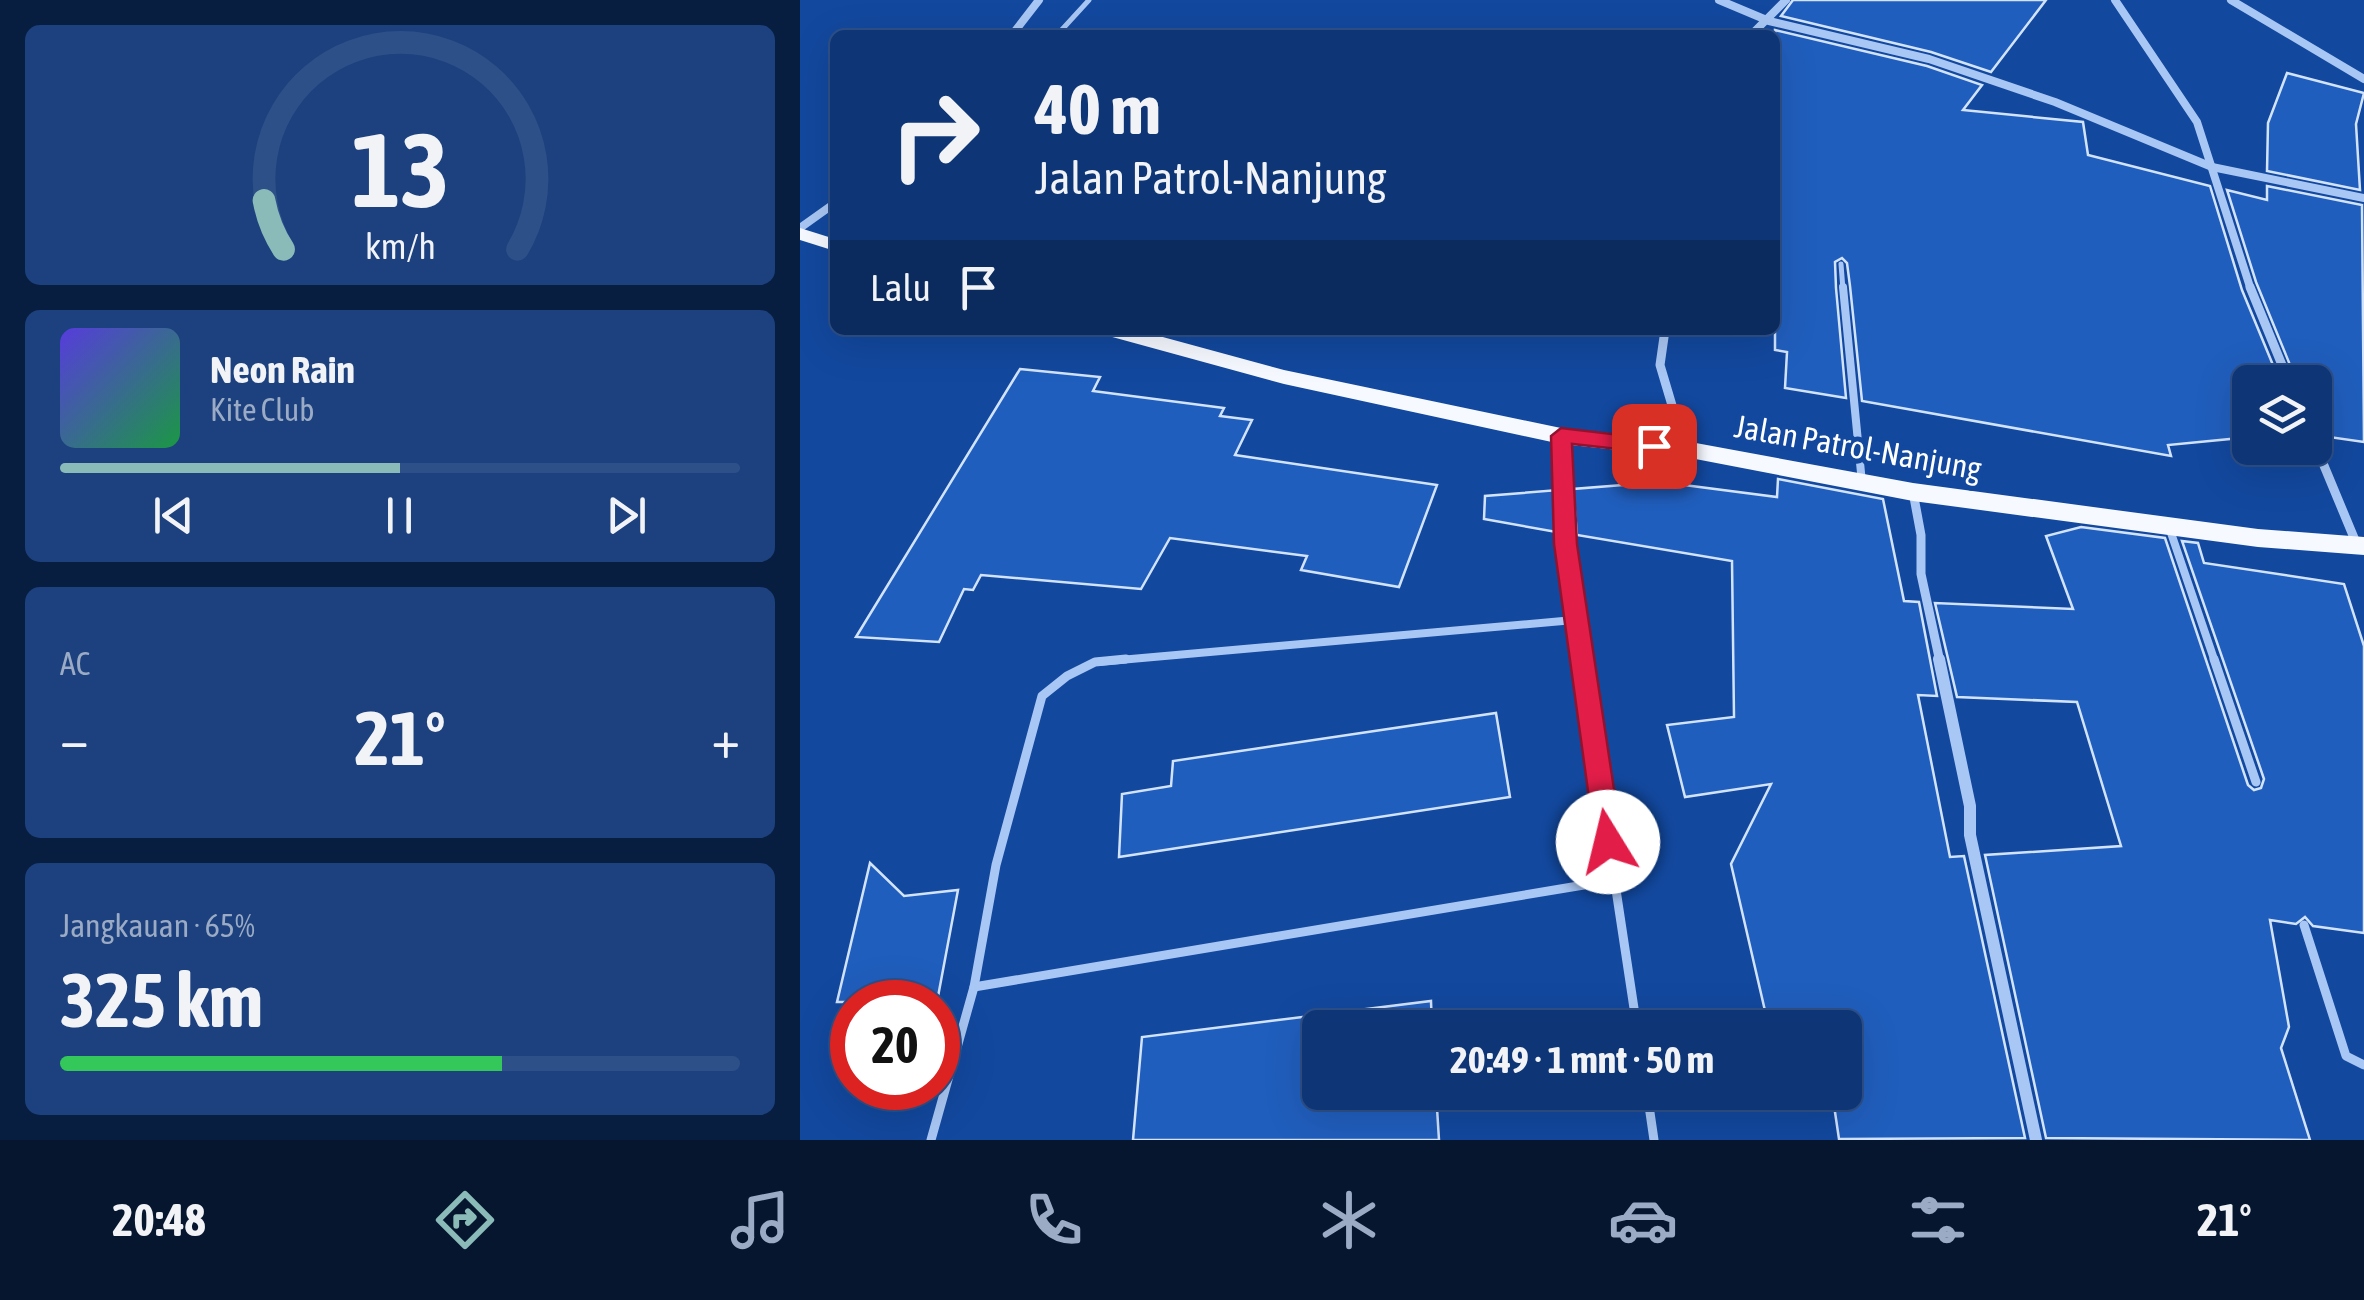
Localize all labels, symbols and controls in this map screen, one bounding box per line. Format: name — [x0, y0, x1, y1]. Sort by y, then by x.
text: 40 m — [1035, 69, 1161, 149]
icon: right — [870, 70, 1000, 200]
text: 13 — [351, 110, 449, 229]
text: Jalan Patrol-Nanjung — [1035, 152, 1386, 204]
text: km/h — [365, 226, 435, 267]
icon: arrive — [951, 260, 1006, 315]
text: Lalu — [870, 266, 931, 309]
text: Neon Rain — [210, 348, 355, 391]
map controls — [2232, 365, 2332, 465]
button: layers — [2232, 365, 2332, 465]
text: Kite Club — [210, 391, 314, 428]
pin — [1612, 404, 1697, 489]
street label: Jalan Patrol-Nanjung — [1732, 407, 1984, 487]
icon: arrive — [1627, 419, 1682, 474]
icon: previous — [146, 488, 201, 543]
icon: pause — [372, 488, 427, 543]
icon: next — [599, 488, 654, 543]
text: AC — [60, 645, 90, 682]
text: 21° — [354, 695, 446, 781]
text: − — [60, 707, 89, 770]
text: + — [711, 707, 740, 770]
position arrow — [1556, 790, 1660, 894]
text: Jangkauan · 65% — [60, 907, 255, 944]
text: 325 km — [60, 957, 263, 1043]
speed limit sign: 20 — [830, 980, 960, 1110]
text: 20:49 · 1 mnt · 50 m — [1450, 1038, 1714, 1081]
icon: directions — [430, 1185, 500, 1255]
icon: music — [725, 1185, 795, 1255]
icon: phone — [1019, 1185, 1089, 1255]
icon: climate — [1314, 1185, 1384, 1255]
icon: car — [1608, 1185, 1678, 1255]
icon: filters — [1903, 1185, 1973, 1255]
text: 20:48 — [112, 1194, 206, 1246]
text: 21° — [2197, 1194, 2252, 1246]

